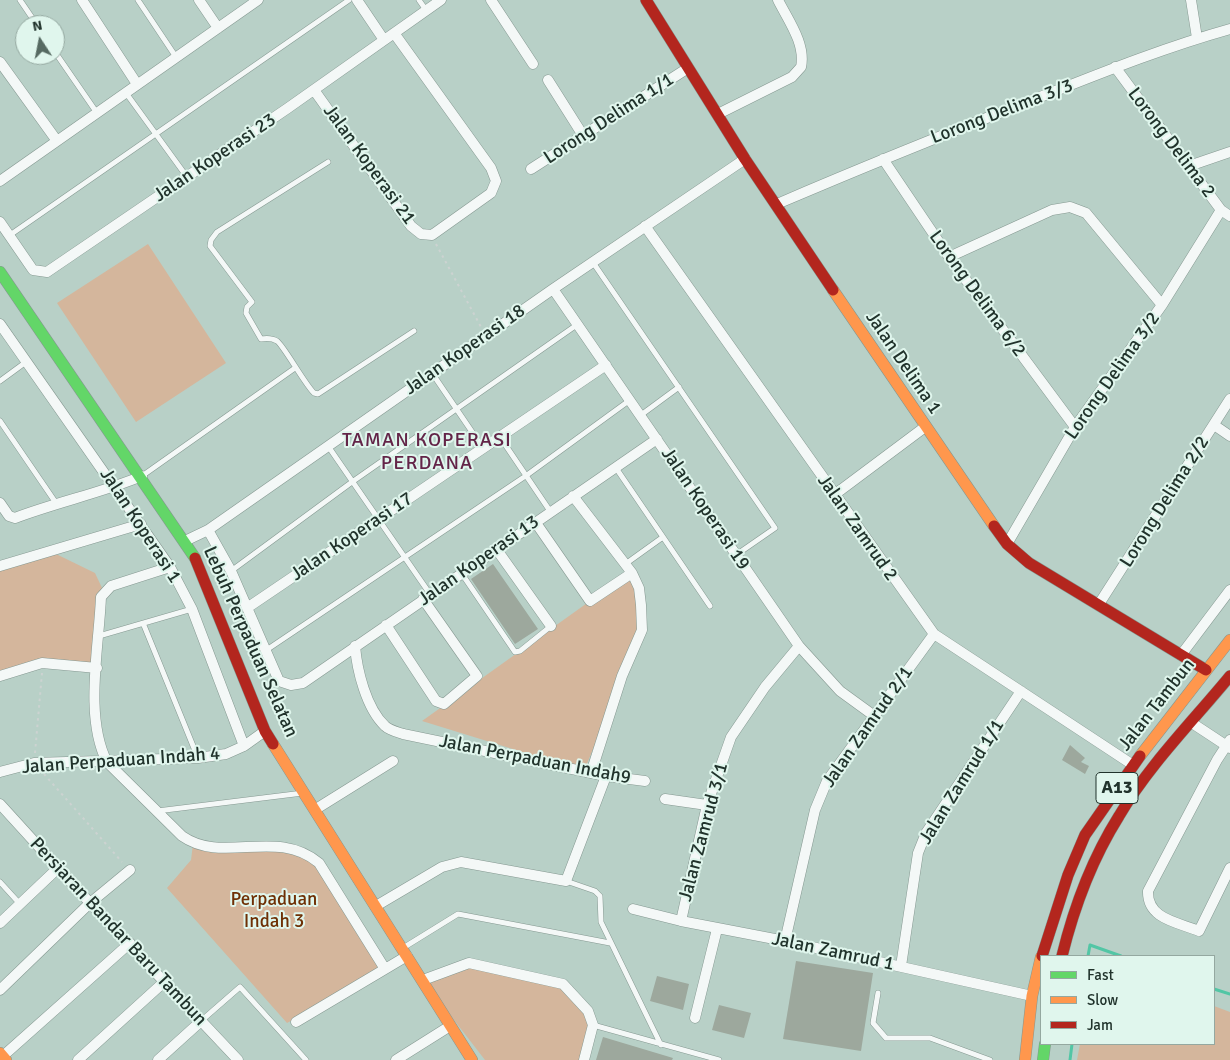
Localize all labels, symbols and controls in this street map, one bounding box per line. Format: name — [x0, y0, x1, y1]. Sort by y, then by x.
north arrow — [15, 15, 65, 65]
text: N — [31, 16, 44, 35]
street label: Lorong Delima 1/1 — [540, 68, 678, 170]
street label: Lorong Delima 3/3 — [928, 74, 1076, 150]
street label: Lorong Delima 2 — [1122, 83, 1220, 203]
street label: Jalan Koperasi 21 — [318, 101, 420, 229]
street label: Jalan Koperasi 23 — [150, 109, 280, 207]
street label: Lorong Delima 6/2 — [924, 226, 1030, 362]
street label: Jalan Koperasi 18 — [400, 300, 530, 400]
street label: Jalan Delima 1 — [860, 307, 946, 419]
street label: Lorong Delima 3/2 — [1061, 308, 1165, 444]
district label: TAMAN KOPERASI PERDANA — [340, 429, 514, 476]
street label: Lorong Delima 2/2 — [1115, 432, 1215, 572]
street label: Jalan Koperasi 19 — [656, 444, 754, 574]
street label: Jalan Koperasi 1 — [94, 464, 186, 588]
street label: Jalan Zamrud 2 — [812, 470, 902, 586]
street label: Jalan Koperasi 17 — [287, 488, 417, 586]
street label: Jalan Koperasi 13 — [414, 511, 544, 611]
street label: Lebuh Perpaduan Selatan — [198, 543, 302, 741]
street label: Jalan Tambun — [1114, 654, 1200, 756]
street label: Jalan Zamrud 2/1 — [818, 662, 918, 792]
street label: Jalan Zamrud 1/1 — [915, 715, 1009, 849]
street label: Jalan Perpaduan Indah9 — [437, 730, 633, 790]
street label: Jalan Perpaduan Indah 4 — [21, 743, 221, 779]
street label: Jalan Zamrud 3/1 — [675, 760, 733, 904]
road number: A13 — [1096, 772, 1138, 804]
street label: Persiaran Bandar Baru Tambun — [25, 833, 211, 1031]
park label: Perpaduan Indah 3 — [231, 889, 317, 933]
street label: Jalan Zamrud 1 — [770, 928, 896, 976]
legend — [1040, 955, 1215, 1045]
text: Fast — [1087, 966, 1114, 984]
text: Slow — [1087, 991, 1118, 1009]
text: Jam — [1087, 1016, 1113, 1034]

